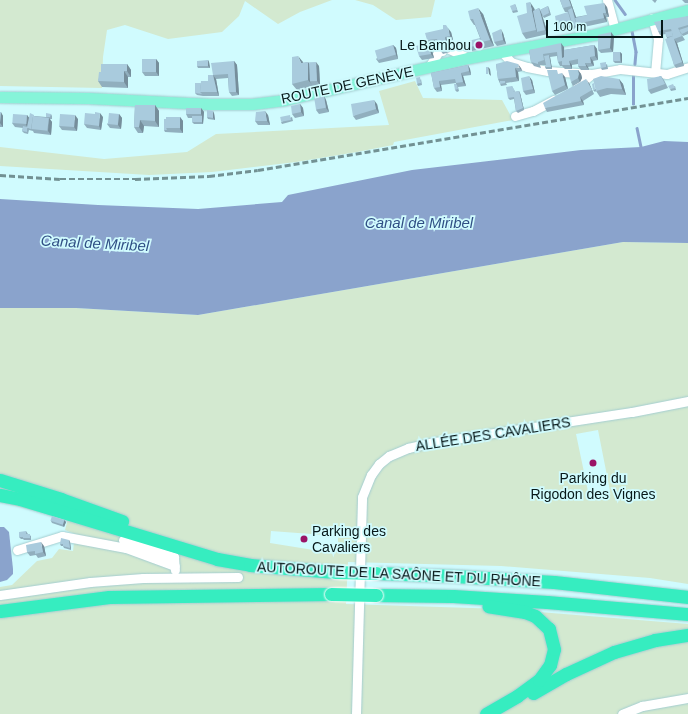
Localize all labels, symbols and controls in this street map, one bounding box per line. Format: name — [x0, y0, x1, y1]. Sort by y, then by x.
scale bar — [548, 12, 665, 38]
text: 100 m — [553, 20, 586, 34]
place label: Le Bambou — [399, 37, 471, 53]
marker: Le Bambou — [474, 40, 484, 50]
street label: ROUTE DE GENÈVE — [279, 63, 415, 107]
water label: Canal de Miribel — [365, 214, 473, 232]
water label: Canal de Miribel — [40, 231, 150, 255]
street label: ALLÉE DES CAVALIERS — [414, 413, 572, 455]
marker: Parking du Rigodon des Vignes — [588, 458, 598, 468]
place label: Parking du Rigodon des Vignes — [530, 470, 656, 502]
place label: Parking des Cavaliers — [312, 523, 386, 556]
marker: Parking des Cavaliers — [299, 534, 309, 544]
street label: AUTOROUTE DE LA SAÔNE ET DU RHÔNE — [256, 558, 542, 590]

